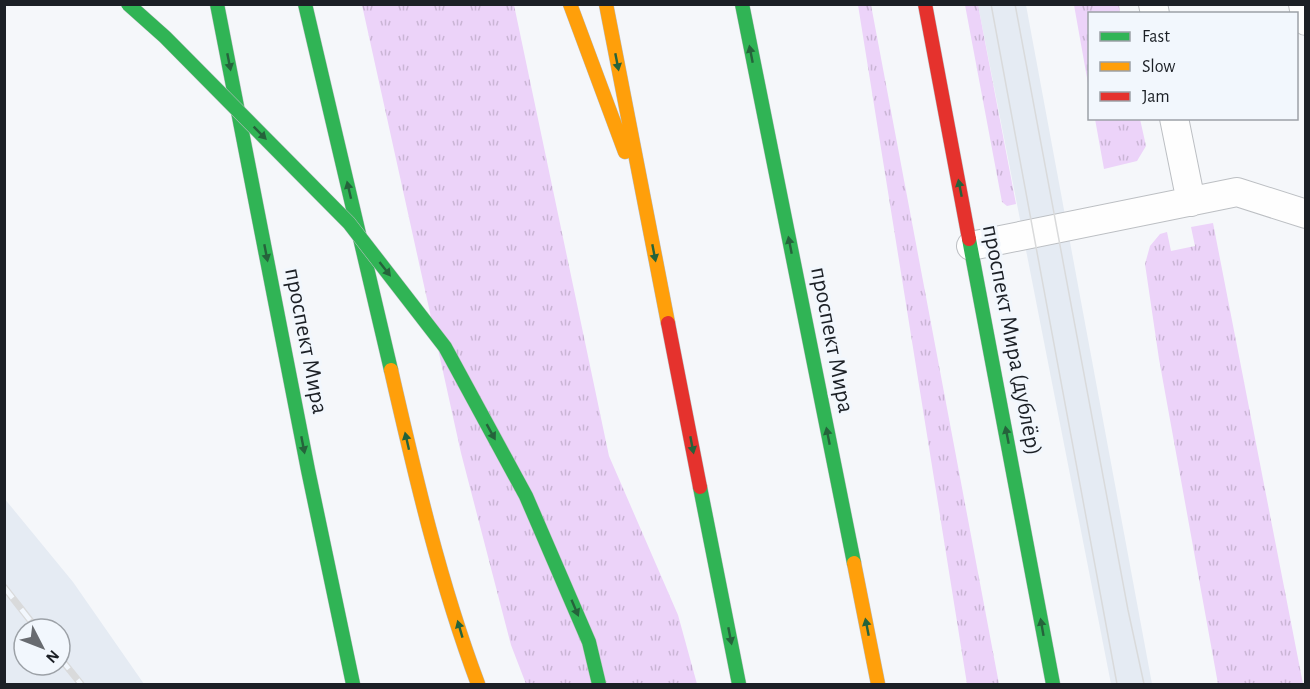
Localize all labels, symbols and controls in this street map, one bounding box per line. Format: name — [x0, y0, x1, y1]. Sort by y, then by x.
legend — [1088, 12, 1298, 120]
text: Fast — [1142, 28, 1170, 46]
one-way arrow — [746, 44, 756, 63]
one-way arrow — [225, 53, 234, 72]
one-way arrow — [613, 53, 622, 72]
text: Slow — [1142, 58, 1175, 76]
text: Jam — [1142, 88, 1170, 106]
one-way arrow — [253, 126, 267, 141]
one-way arrow — [955, 178, 964, 197]
one-way arrow — [343, 181, 353, 199]
street label: проспект Мира (дублёр) — [978, 222, 1046, 458]
one-way arrow — [785, 235, 794, 254]
one-way arrow — [262, 244, 271, 263]
one-way arrow — [650, 244, 659, 263]
one-way arrow — [378, 262, 390, 277]
street label: проспект Мира — [806, 265, 858, 415]
street label: проспект Мира — [280, 266, 332, 416]
one-way arrow — [486, 424, 496, 441]
one-way arrow — [823, 426, 832, 445]
one-way arrow — [1002, 426, 1011, 445]
one-way arrow — [402, 432, 412, 450]
one-way arrow — [299, 435, 308, 454]
one-way arrow — [688, 435, 697, 454]
one-way arrow — [570, 599, 580, 617]
north arrow — [12, 617, 72, 677]
one-way arrow — [862, 617, 871, 636]
one-way arrow — [1038, 617, 1047, 636]
one-way arrow — [454, 620, 464, 638]
one-way arrow — [726, 627, 735, 646]
text: N — [43, 647, 62, 666]

